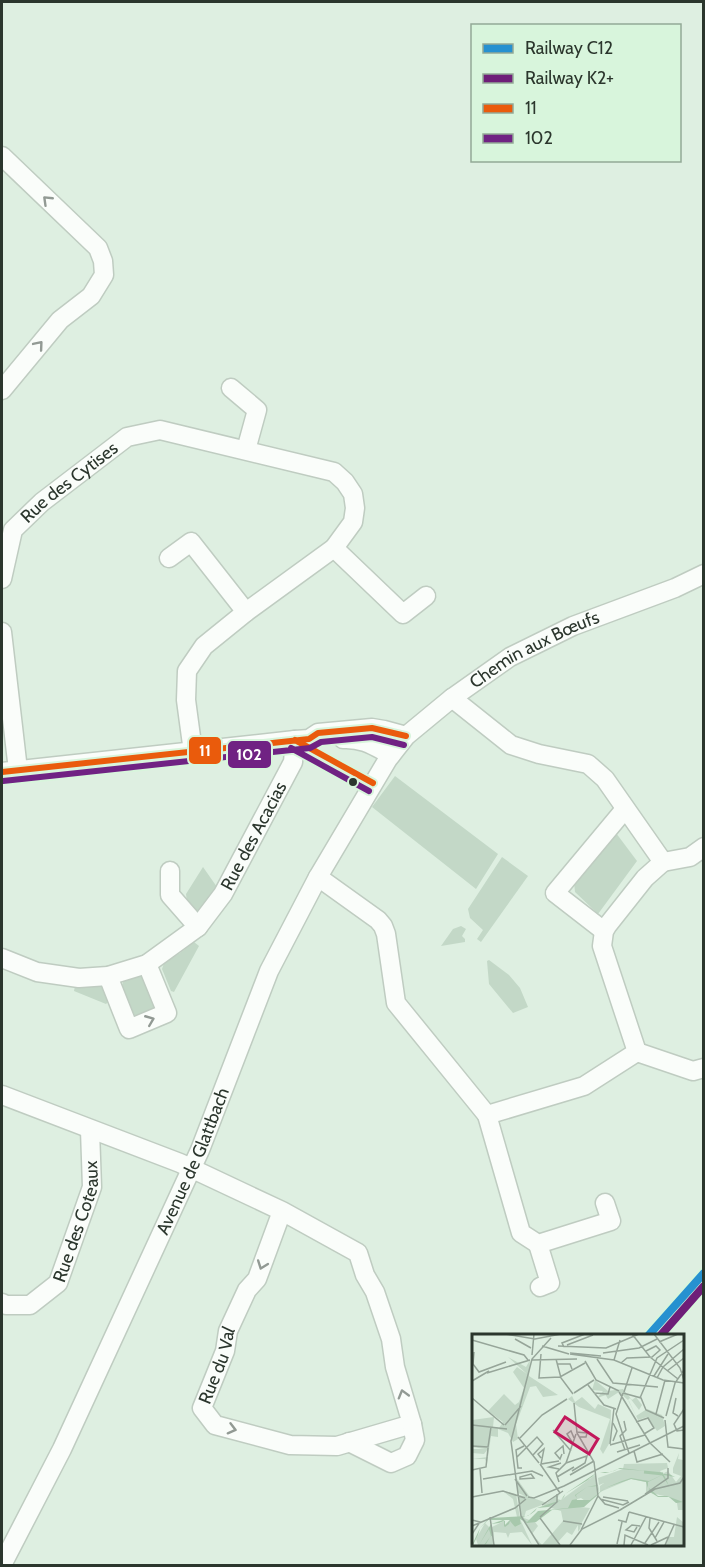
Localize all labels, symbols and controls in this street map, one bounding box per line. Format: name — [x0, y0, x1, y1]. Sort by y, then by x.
legend — [471, 24, 681, 162]
text: Railway C12 — [525, 37, 613, 59]
text: Railway K2+ — [525, 67, 614, 89]
text: 11 — [525, 97, 537, 119]
text: 102 — [525, 127, 553, 149]
one-way arrow — [44, 196, 55, 207]
one-way arrow — [32, 341, 43, 352]
street label: Rue des Cytises — [16, 437, 122, 528]
street label: Chemin aux Bœufs — [465, 606, 602, 693]
line badge: 11 — [188, 736, 222, 765]
line badge: 102 — [227, 740, 272, 769]
text: 11 — [199, 741, 211, 760]
text: 102 — [236, 745, 262, 764]
unlabelled marker — [347, 776, 359, 788]
street label: Rue des Acacias — [216, 778, 292, 894]
one-way arrow — [144, 1015, 155, 1027]
street label: Avenue de Glattbach — [152, 1084, 234, 1238]
street label: Rue des Coteaux — [48, 1160, 103, 1285]
one-way arrow — [256, 1259, 269, 1270]
street label: Rue du Val — [194, 1322, 240, 1407]
inset map — [472, 1334, 684, 1546]
one-way arrow — [398, 1389, 410, 1399]
one-way arrow — [226, 1422, 237, 1434]

